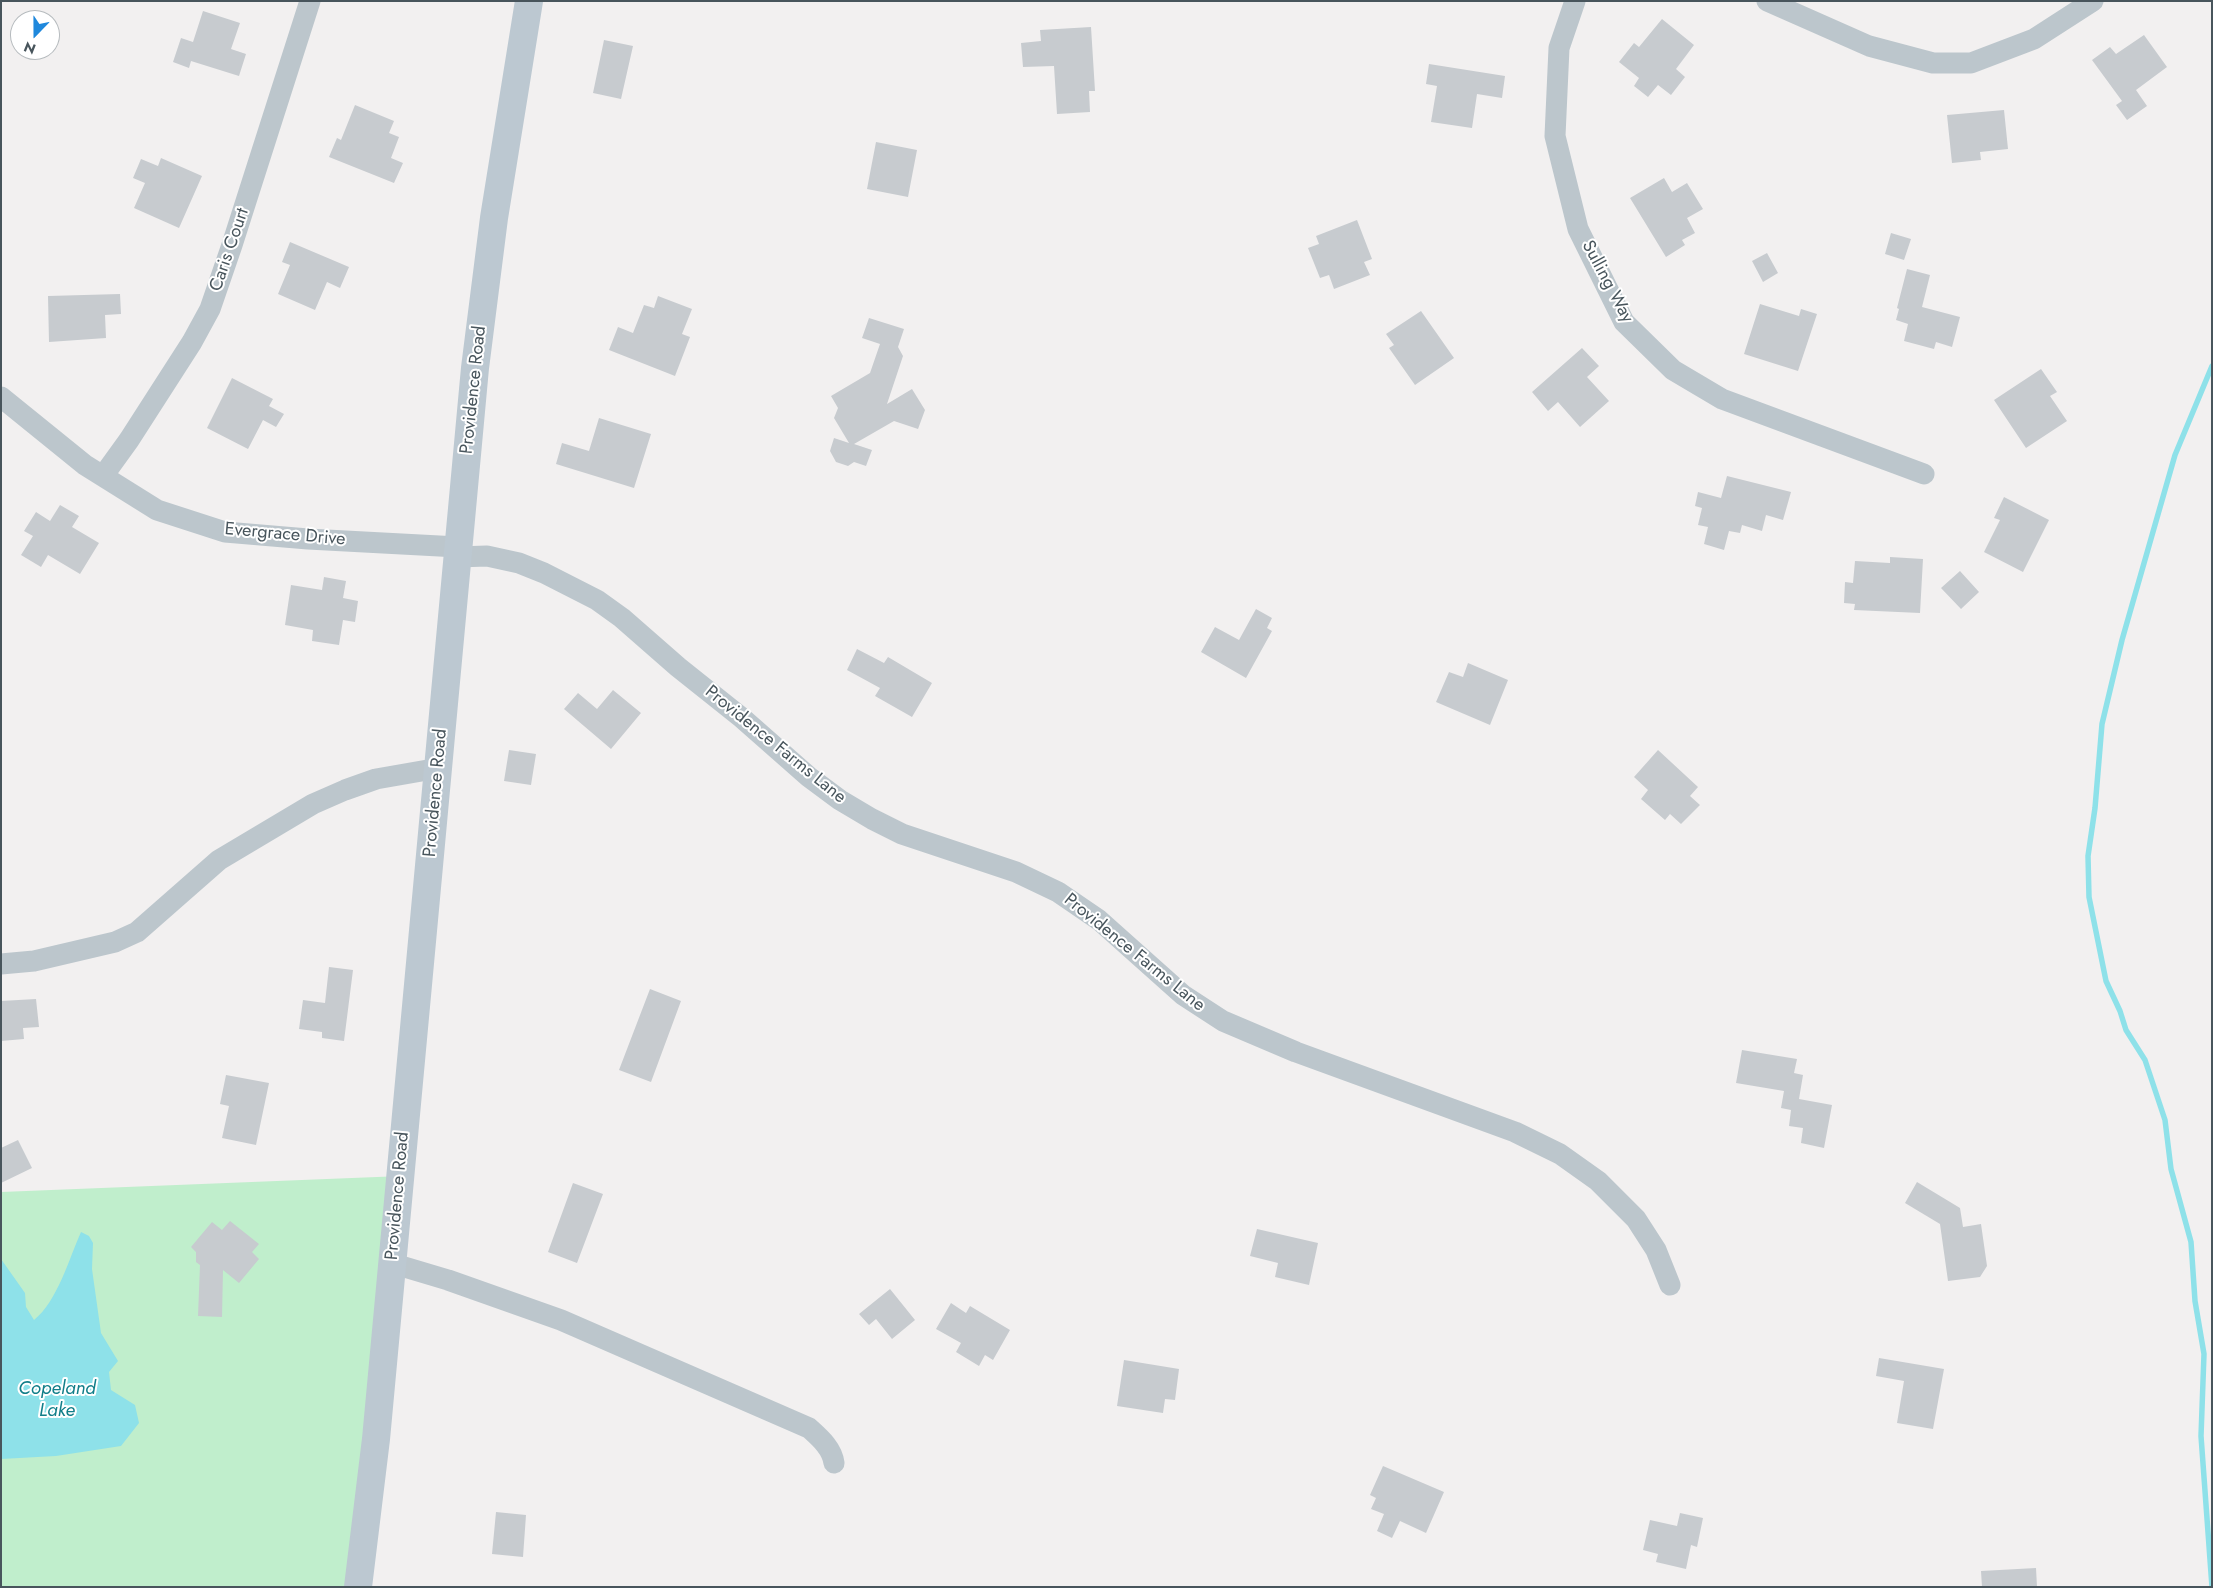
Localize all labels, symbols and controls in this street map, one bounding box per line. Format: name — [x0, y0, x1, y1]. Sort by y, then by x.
north arrow — [10, 10, 60, 60]
text: N — [21, 37, 39, 59]
street label: Caris Court — [206, 206, 254, 294]
street label: Sulling Way — [1576, 237, 1638, 327]
street label: Providence Road — [457, 325, 491, 455]
street label: Evergrace Drive — [224, 519, 346, 551]
street label: Providence Farms Lane — [700, 681, 850, 809]
street label: Providence Road — [420, 728, 452, 858]
street label: Providence Farms Lane — [1059, 889, 1209, 1017]
street label: Providence Road — [382, 1131, 414, 1261]
water label: Copeland Lake — [18, 1378, 96, 1422]

